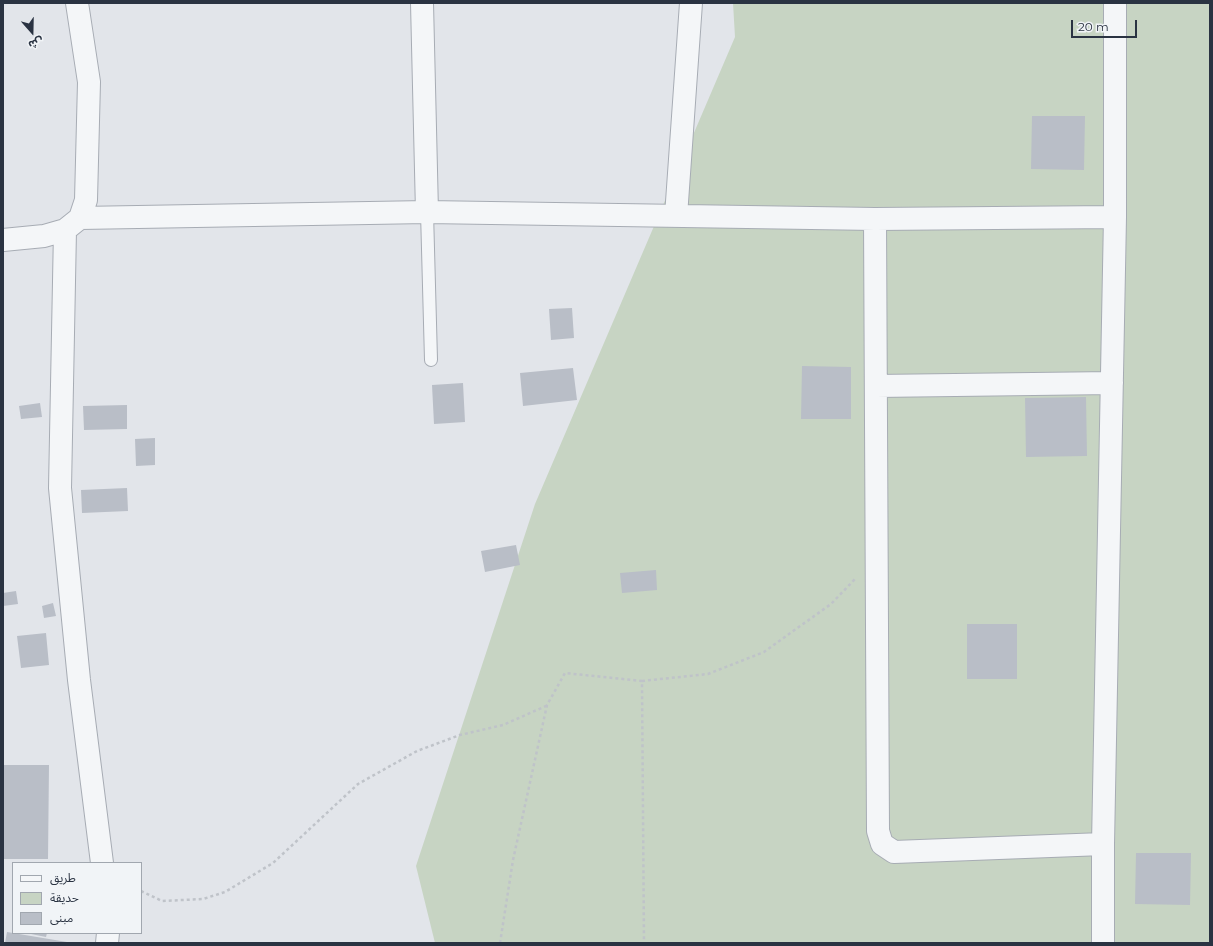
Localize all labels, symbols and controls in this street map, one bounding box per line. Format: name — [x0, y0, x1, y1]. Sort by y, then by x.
north arrow — [12, 12, 52, 52]
scale bar — [1073, 12, 1139, 38]
text: 20 m — [1078, 19, 1109, 34]
text: ش — [27, 34, 46, 52]
legend — [12, 862, 142, 934]
text: طريق — [50, 870, 76, 885]
text: حديقة — [50, 890, 79, 905]
text: مبنى — [50, 910, 73, 925]

